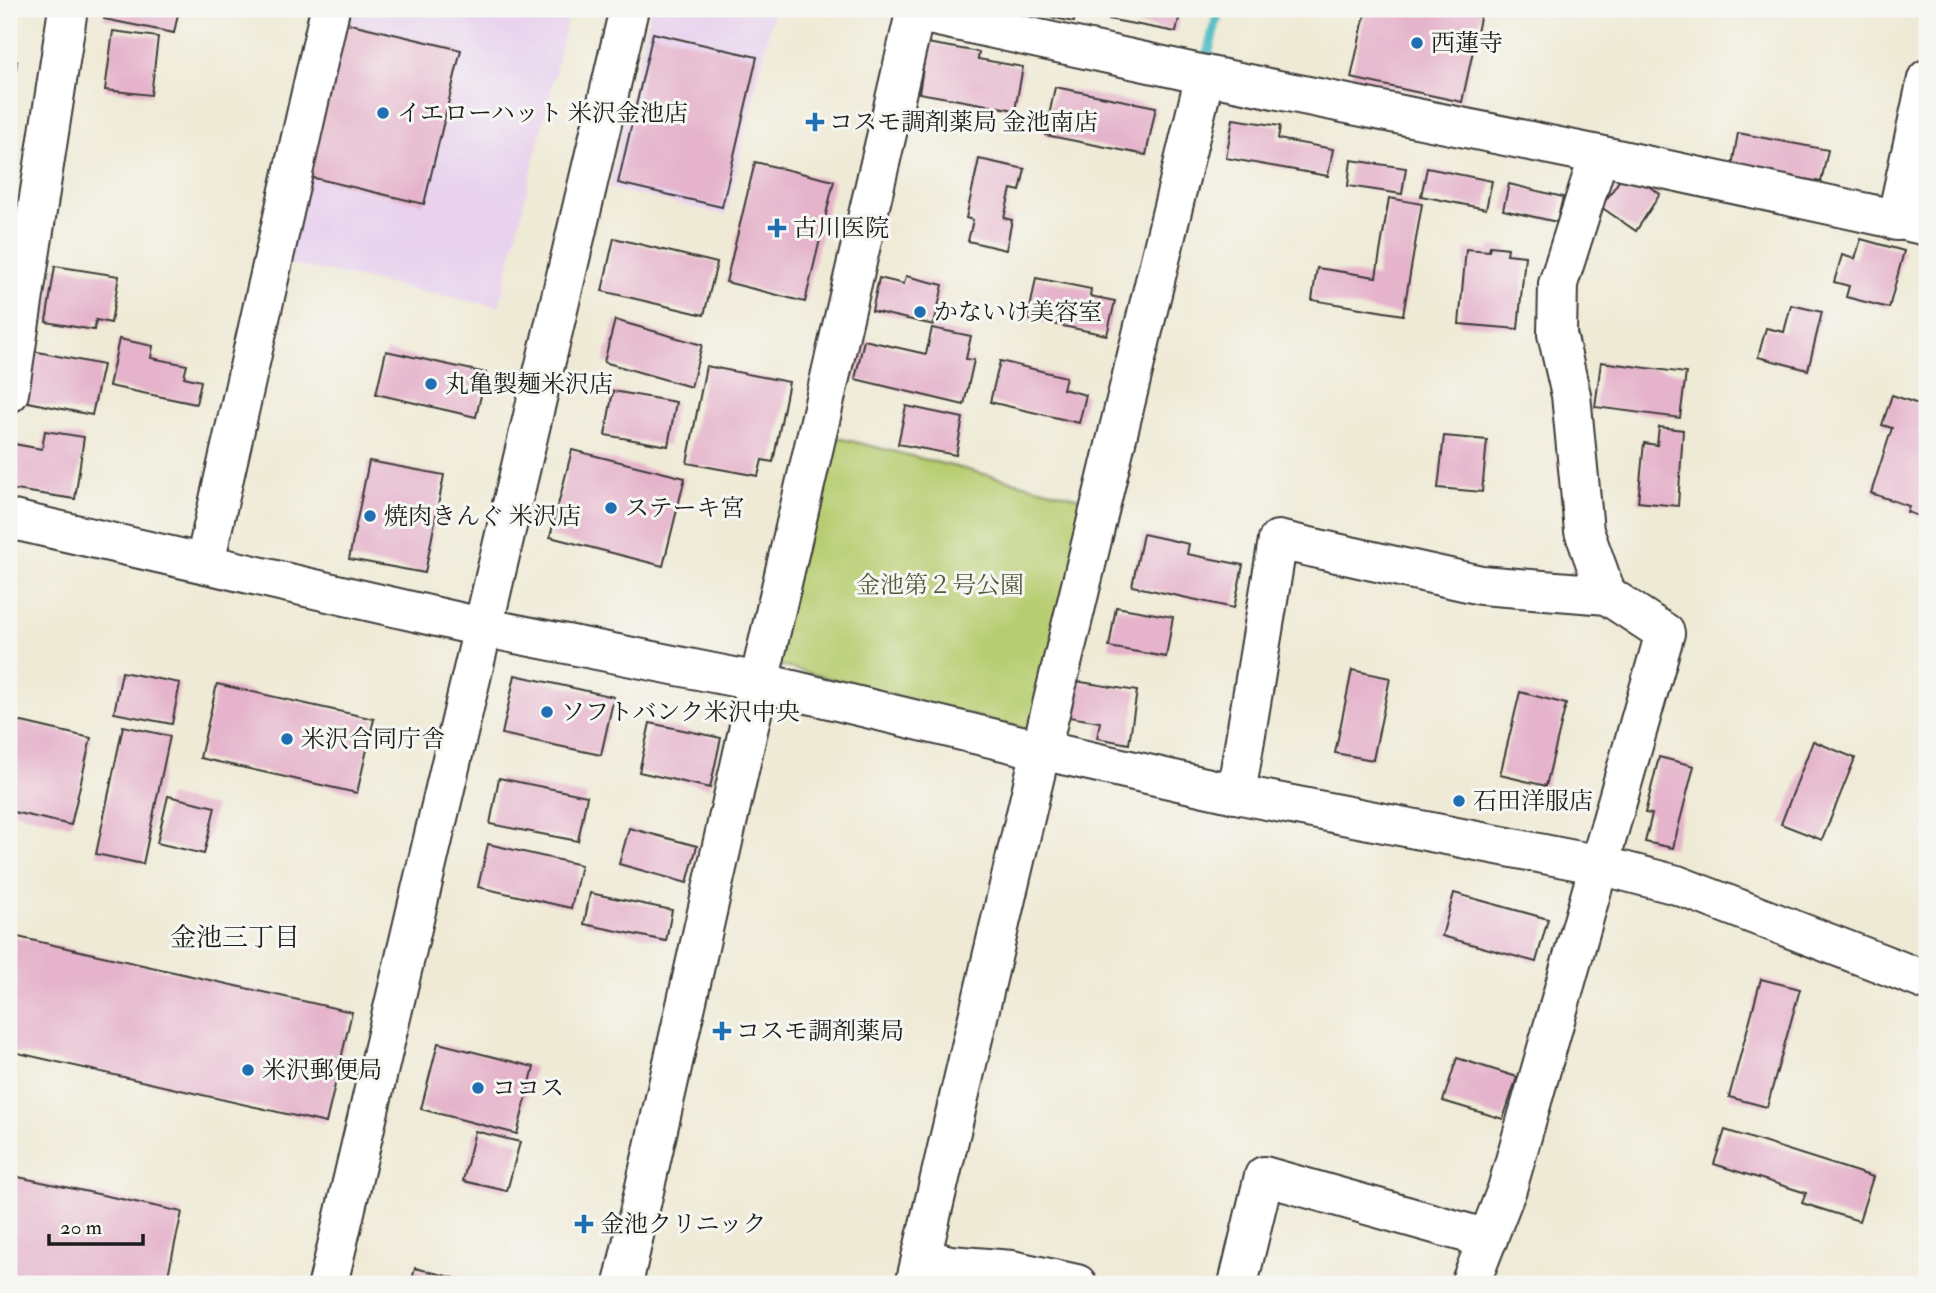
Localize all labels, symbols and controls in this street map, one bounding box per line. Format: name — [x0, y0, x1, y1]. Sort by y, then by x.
place label: 西蓮寺 — [1431, 28, 1503, 59]
marker: 西蓮寺 — [1409, 35, 1425, 51]
place label: イエローハット 米沢金池店 — [397, 98, 688, 129]
marker: イエローハット 米沢金池店 — [375, 105, 391, 121]
place label: コスモ調剤薬局 金池南店 — [829, 107, 1098, 138]
marker: コスモ調剤薬局 金池南店 — [807, 114, 823, 130]
place label: 古川医院 — [793, 213, 889, 244]
marker: 古川医院 — [767, 218, 787, 238]
place label: かないけ美容室 — [934, 297, 1102, 328]
marker: かないけ美容室 — [912, 304, 928, 320]
place label: 丸亀製麺米沢店 — [445, 369, 613, 400]
marker: 丸亀製麺米沢店 — [423, 376, 439, 392]
place label: ステーキ宮 — [625, 493, 745, 524]
marker: ステーキ宮 — [603, 500, 619, 516]
place label: 焼肉きんぐ 米沢店 — [384, 501, 581, 532]
marker: 焼肉きんぐ 米沢店 — [362, 508, 378, 524]
park label: 金池第２号公園 — [856, 570, 1024, 601]
place label: ソフトバンク米沢中央 — [561, 697, 800, 728]
marker: ソフトバンク米沢中央 — [539, 704, 555, 720]
place label: 米沢合同庁舎 — [301, 724, 445, 755]
marker: 米沢合同庁舎 — [279, 731, 295, 747]
place label: 石田洋服店 — [1473, 786, 1593, 817]
marker: 石田洋服店 — [1451, 793, 1467, 809]
district label: 金池三丁目 — [170, 922, 300, 954]
place label: コスモ調剤薬局 — [736, 1016, 904, 1047]
marker: コスモ調剤薬局 — [714, 1023, 730, 1039]
place label: 米沢郵便局 — [262, 1055, 382, 1086]
marker: 米沢郵便局 — [240, 1062, 256, 1078]
place label: ココス — [492, 1073, 564, 1104]
marker: ココス — [470, 1080, 486, 1096]
scale bar — [49, 1202, 144, 1246]
place label: 金池クリニック — [600, 1209, 767, 1240]
text: 20 m — [60, 1214, 102, 1241]
marker: 金池クリニック — [574, 1214, 594, 1234]

